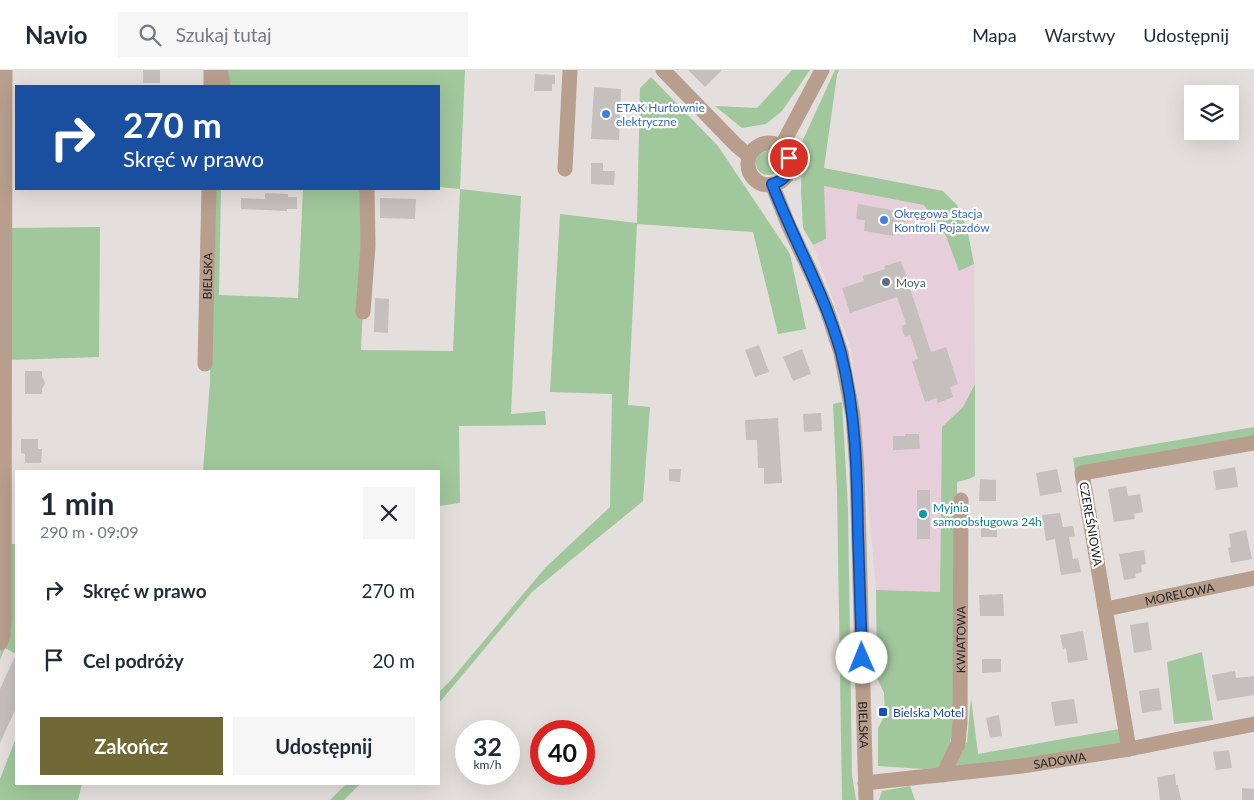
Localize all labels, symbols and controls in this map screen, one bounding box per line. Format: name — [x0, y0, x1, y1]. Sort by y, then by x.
search box — [118, 12, 468, 57]
text: Navio — [25, 20, 88, 49]
icon: search — [136, 21, 164, 49]
text: Szukaj tutaj — [176, 23, 272, 46]
text: Mapa — [972, 24, 1017, 46]
text: Warstwy — [1045, 24, 1115, 46]
text: Udostępnij — [1143, 24, 1229, 46]
map controls — [1184, 85, 1239, 140]
button: layers — [1184, 85, 1239, 140]
place label: ETAK Hurtownie elektryczne — [616, 100, 705, 129]
text: 270 m — [123, 103, 222, 145]
icon: right — [40, 105, 105, 170]
marker: ETAK Hurtownie elektryczne — [600, 108, 612, 120]
pin — [768, 137, 810, 179]
icon: arrive — [775, 144, 803, 172]
text: Skręć w prawo — [123, 145, 264, 172]
place label: Okręgowa Stacja Kontroli Pojazdów — [894, 206, 990, 235]
marker: Okręgowa Stacja Kontroli Pojazdów — [878, 214, 890, 226]
street label: BIELSKA — [199, 252, 215, 300]
place label: Moya — [896, 275, 926, 290]
marker: Moya — [880, 276, 892, 288]
street label: CZEREŚNIOWA — [1076, 481, 1106, 568]
text: 1 min — [40, 485, 114, 521]
button: close — [363, 487, 415, 539]
place label: Myjnia samoobsługowa 24h — [933, 500, 1042, 529]
marker: Myjnia samoobsługowa 24h — [917, 508, 929, 520]
text: 290 m · 09:09 — [40, 522, 139, 541]
icon: right — [40, 576, 68, 604]
text: Skręć w prawo — [83, 579, 207, 602]
text: 270 m — [361, 579, 415, 602]
street label: MORELOWA — [1143, 579, 1216, 608]
street label: KWIATOWA — [953, 605, 968, 673]
position arrow — [835, 631, 887, 683]
icon: arrive — [40, 646, 68, 674]
text: Cel podróży — [83, 649, 184, 672]
text: 20 m — [372, 649, 415, 672]
street label: BIELSKA — [856, 701, 872, 749]
place label: Bielska Motel — [893, 705, 964, 720]
marker: Bielska Motel — [877, 706, 889, 718]
button: Zakończ — [40, 717, 223, 775]
button: Udostępnij — [233, 717, 415, 775]
speed limit sign: 40 — [530, 720, 595, 785]
text: 32 — [473, 731, 502, 761]
street label: SADOWA — [1032, 748, 1088, 772]
text: km/h — [473, 757, 502, 772]

